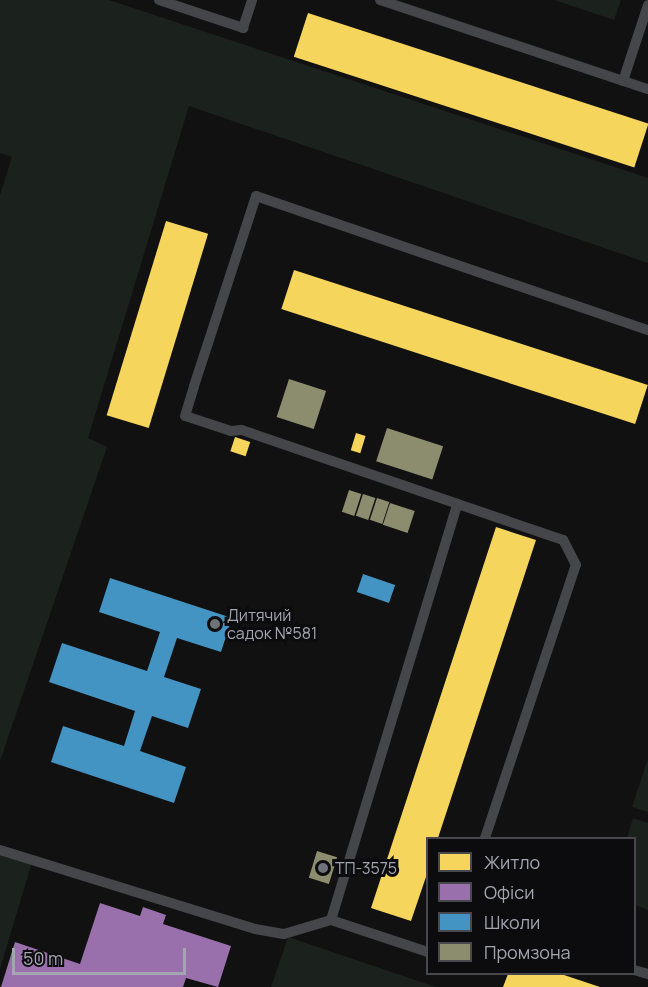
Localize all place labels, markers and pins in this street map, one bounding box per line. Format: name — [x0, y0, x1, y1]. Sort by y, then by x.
place label: Дитячий садок №581 — [227, 605, 317, 643]
marker: Дитячий садок №581 — [208, 617, 222, 631]
place label: ТП-3575 — [335, 858, 397, 878]
marker: ТП-3575 — [316, 861, 330, 875]

